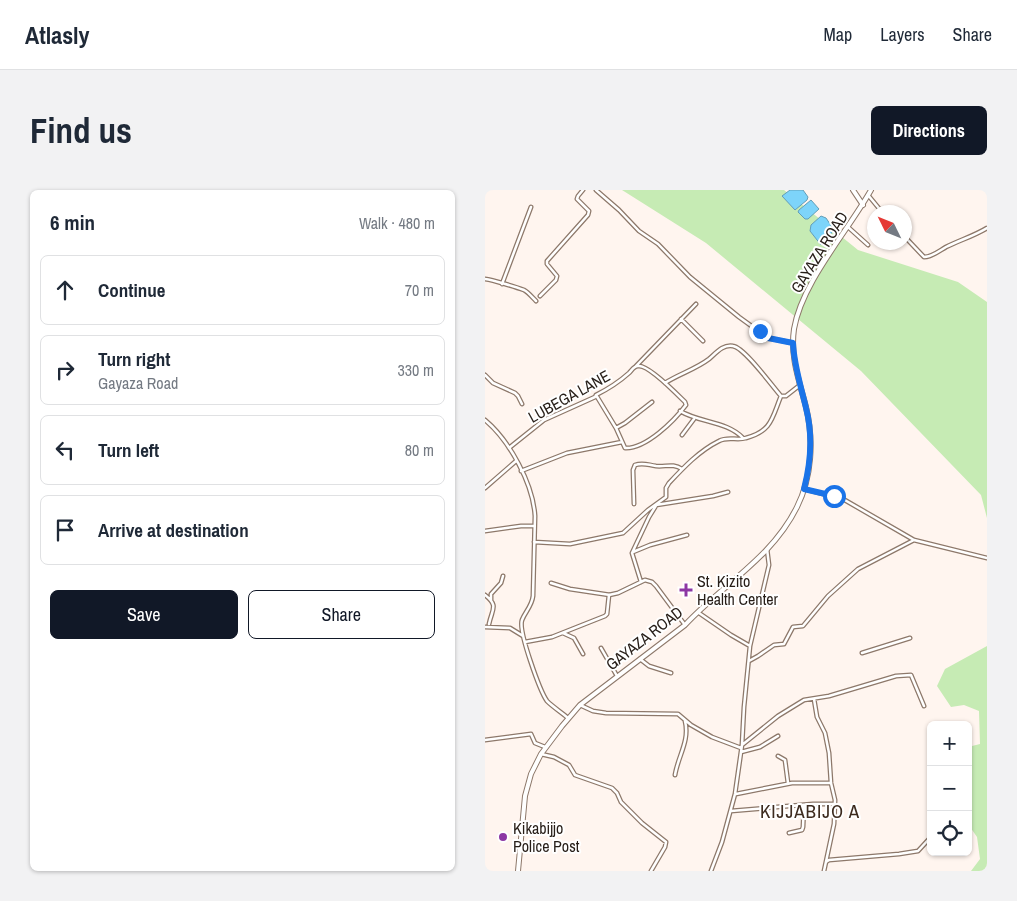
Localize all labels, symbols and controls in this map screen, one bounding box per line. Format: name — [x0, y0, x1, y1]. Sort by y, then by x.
text: Atlasly — [25, 19, 90, 51]
text: Map — [824, 22, 852, 47]
text: Layers — [880, 22, 925, 47]
text: Share — [953, 22, 992, 47]
button: Directions — [871, 106, 987, 155]
text: Find us — [30, 107, 132, 154]
north arrow — [867, 205, 912, 250]
street label: GAYAZA ROAD — [785, 207, 853, 297]
text: 6 min — [50, 208, 95, 237]
text: Walk · 480 m — [359, 212, 435, 234]
icon: ahead — [51, 276, 79, 304]
text: Continue — [98, 277, 166, 303]
text: 70 m — [405, 279, 434, 301]
route end — [749, 320, 772, 343]
text: Turn right — [98, 346, 170, 372]
icon: right — [51, 356, 79, 384]
text: 330 m — [398, 359, 434, 381]
street label: LUBEGA LANE — [524, 364, 614, 428]
text: Gayaza Road — [98, 372, 178, 394]
icon: left — [51, 436, 79, 464]
text: Turn left — [98, 437, 159, 463]
text: 80 m — [405, 439, 434, 461]
route start — [823, 485, 846, 508]
icon: arrive — [51, 516, 79, 544]
text: Arrive at destination — [98, 517, 249, 543]
place label: St. Kizito Health Center — [697, 570, 779, 610]
marker: St. Kizito Health Center — [679, 583, 693, 597]
button: Save — [50, 590, 238, 639]
button: Share — [248, 590, 435, 639]
street label: GAYAZA ROAD — [601, 601, 687, 675]
map controls — [927, 721, 972, 856]
button: + — [927, 721, 972, 766]
button: − — [927, 766, 972, 811]
district label: KIJJABIJO A — [760, 798, 860, 824]
button: locate — [927, 811, 972, 856]
place label: Kikabijjo Police Post — [513, 817, 580, 857]
marker: Kikabijjo Police Post — [497, 831, 509, 843]

